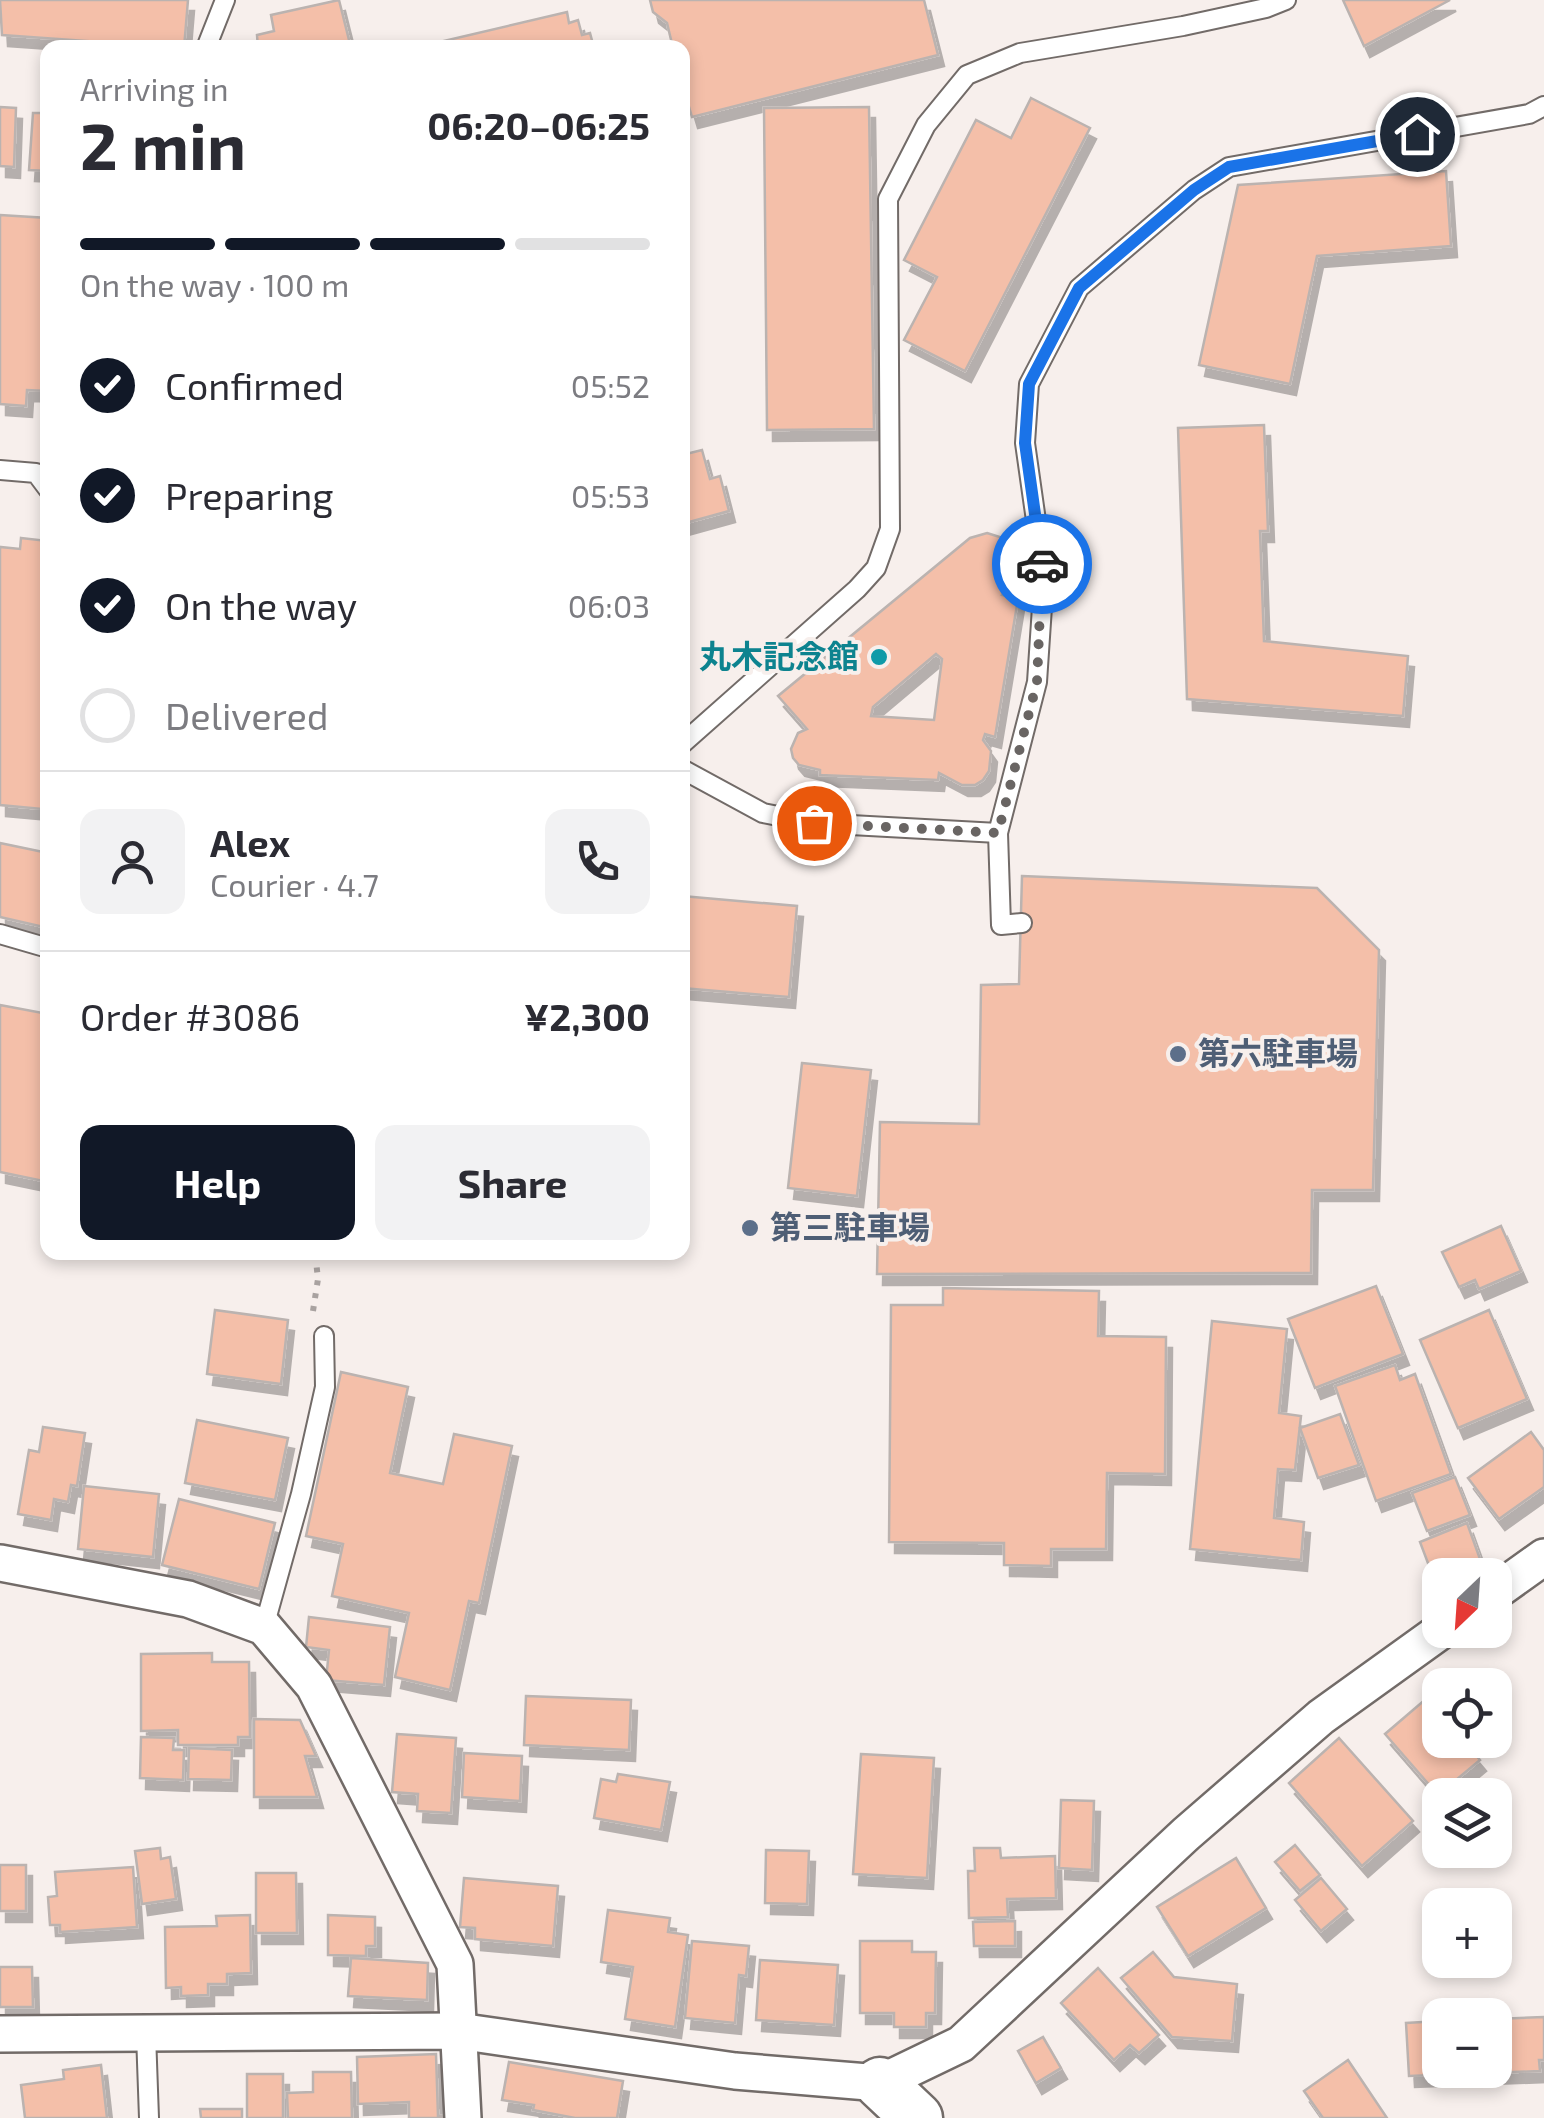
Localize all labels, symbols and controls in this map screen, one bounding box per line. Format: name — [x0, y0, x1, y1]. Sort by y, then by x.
text: Arriving in — [80, 69, 229, 107]
pin — [1375, 92, 1460, 177]
text: 06:20–06:25 — [427, 102, 650, 148]
text: 2 min — [80, 105, 246, 183]
icon: home — [1390, 107, 1445, 162]
text: On the way · 100 m — [80, 265, 349, 303]
icon: check — [80, 358, 135, 413]
text: Confirmed — [165, 362, 344, 408]
text: 05:52 — [571, 366, 650, 404]
icon: check — [80, 468, 135, 523]
text: Preparing — [165, 472, 333, 518]
text: 05:53 — [571, 476, 650, 514]
courier — [992, 514, 1092, 614]
icon: car — [1015, 537, 1070, 592]
icon: check — [80, 578, 135, 633]
text: On the way — [165, 582, 357, 628]
text: 06:03 — [568, 586, 650, 624]
place label: 丸木記念館 — [699, 636, 859, 674]
marker: 丸木記念館 — [868, 646, 890, 668]
text: Delivered — [165, 692, 329, 738]
pin — [772, 781, 857, 866]
icon: bag — [787, 796, 842, 851]
button: person — [80, 809, 185, 914]
button: phone — [545, 809, 650, 914]
text: Alex — [210, 819, 290, 865]
text: Courier · 4.7 — [210, 865, 379, 903]
text: Order #3086 — [80, 993, 300, 1039]
text: ¥2,300 — [524, 993, 650, 1039]
place label: 第六駐車場 — [1198, 1033, 1358, 1071]
marker: 第六駐車場 — [1167, 1043, 1189, 1065]
button: Help — [80, 1125, 355, 1240]
button: Share — [375, 1125, 650, 1240]
place label: 第三駐車場 — [770, 1207, 930, 1245]
marker: 第三駐車場 — [739, 1217, 761, 1239]
north arrow — [1422, 1558, 1512, 1648]
map controls — [1422, 1558, 1512, 2088]
button: locate — [1422, 1668, 1512, 1758]
button: layers — [1422, 1778, 1512, 1868]
button: + — [1422, 1888, 1512, 1978]
button: − — [1422, 1998, 1512, 2088]

